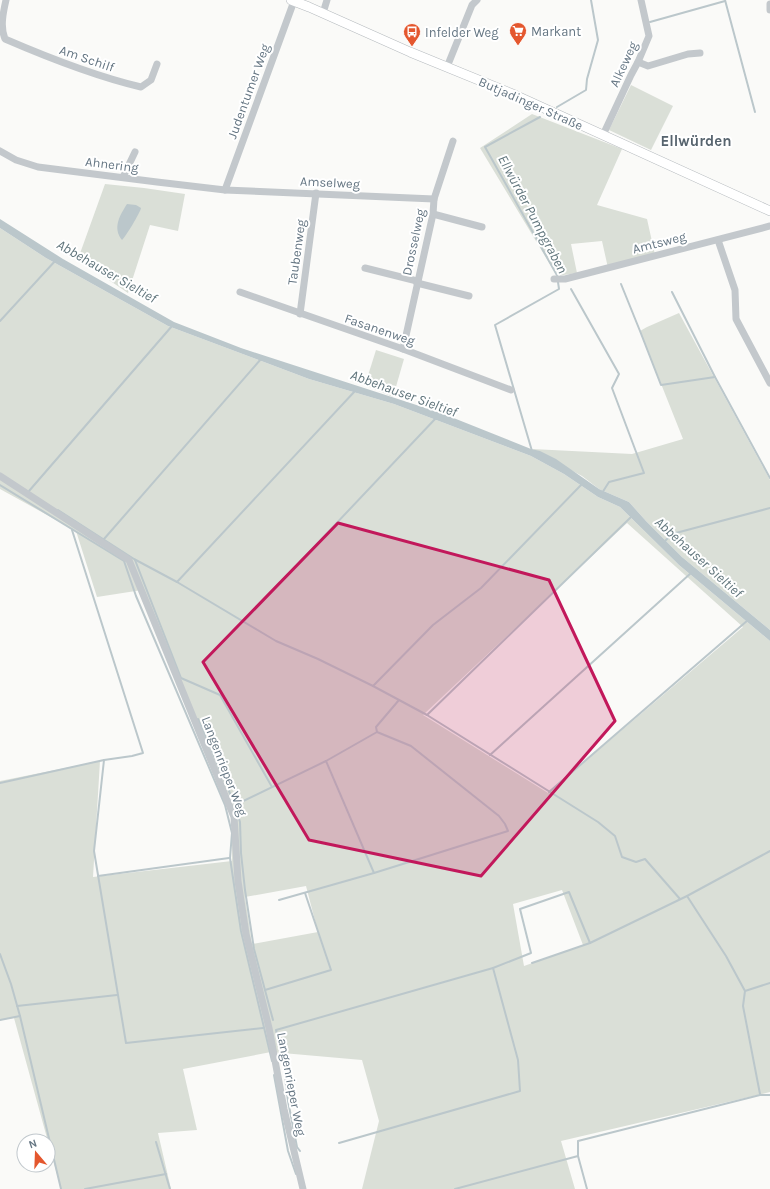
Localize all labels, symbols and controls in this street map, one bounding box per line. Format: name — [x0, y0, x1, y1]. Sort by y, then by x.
supermarket icon: Markant — [508, 21, 528, 46]
bus stop icon: Infelder Weg — [402, 22, 422, 47]
place label: Markant — [531, 24, 581, 39]
place label: Infelder Weg — [425, 25, 499, 40]
street label: Alkeweg — [606, 38, 641, 89]
street label: Judentumer Weg — [224, 41, 273, 141]
street label: Am Schilf — [57, 42, 117, 75]
street label: Butjadinger Straße — [476, 74, 586, 133]
district label: Ellwürden — [660, 132, 732, 150]
water label: Ellwürder Pumpgraben — [494, 152, 571, 276]
street label: Ahnering — [84, 154, 140, 175]
street label: Amselweg — [300, 173, 361, 192]
street label: Drosselweg — [399, 207, 428, 277]
street label: Taubenweg — [284, 218, 309, 286]
street label: Amtsweg — [631, 228, 688, 256]
water label: Abbehauser Sieltief — [54, 236, 161, 308]
street label: Fasanenweg — [343, 310, 418, 349]
water label: Abbehauser Sieltief — [348, 366, 461, 421]
water label: Abbehauser Sieltief — [651, 513, 747, 602]
street label: Langenrieper Weg — [199, 714, 251, 819]
street label: Langenrieper Weg — [274, 1031, 309, 1138]
north arrow — [16, 1133, 56, 1173]
text: N — [27, 1137, 39, 1151]

